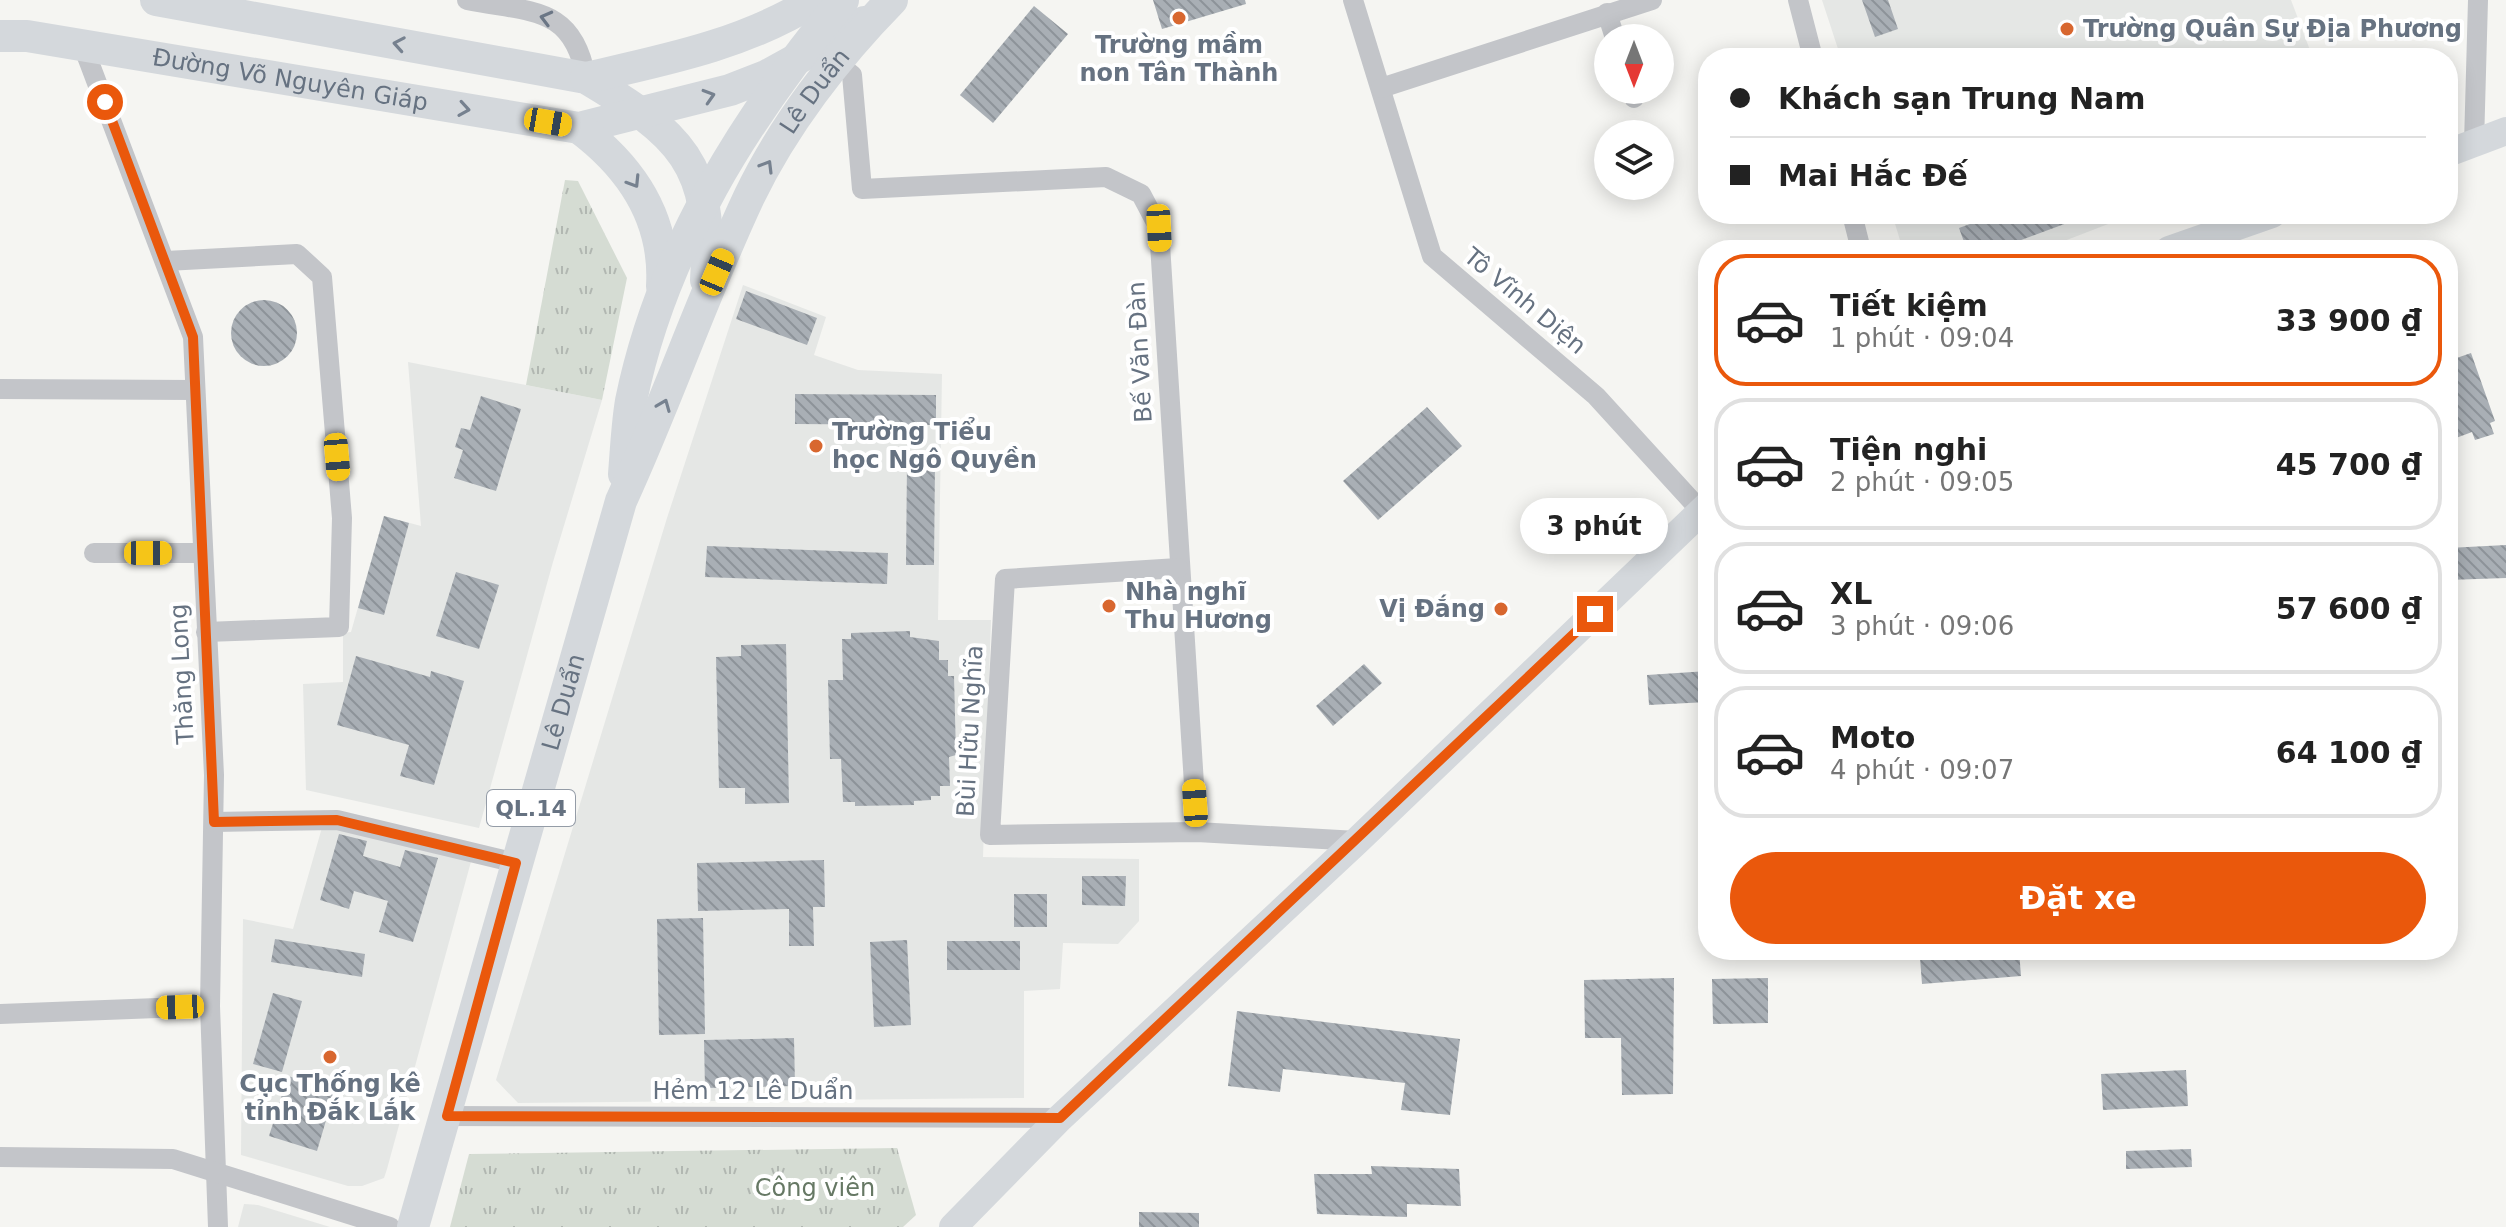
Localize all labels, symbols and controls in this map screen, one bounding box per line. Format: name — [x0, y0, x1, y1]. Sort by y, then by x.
marker: Trường mầm non Tân Thành — [1170, 9, 1188, 27]
one-way arrow — [540, 10, 554, 27]
place label: Trường Quân Sự Địa Phương — [2083, 15, 2462, 43]
marker: Trường Quân Sự Địa Phương — [2058, 20, 2076, 38]
north arrow — [1594, 24, 1674, 104]
map controls — [1594, 24, 1674, 200]
place label: Trường mầm non Tân Thành — [1080, 31, 1278, 87]
one-way arrow — [392, 36, 406, 53]
street label: Đường Võ Nguyên Giáp — [150, 43, 430, 117]
street label: Lê Duẩn — [774, 43, 856, 139]
text: Khách sạn Trung Nam — [1778, 81, 2146, 116]
route start — [87, 84, 123, 120]
one-way arrow — [701, 89, 715, 105]
one-way arrow — [457, 99, 471, 116]
car — [522, 106, 574, 138]
button: layers — [1594, 120, 1674, 200]
text: Mai Hắc Đế — [1778, 158, 1968, 193]
one-way arrow — [758, 160, 773, 175]
one-way arrow — [624, 173, 639, 188]
car — [1146, 203, 1172, 253]
street label: Tô Vĩnh Diện — [1458, 241, 1591, 360]
car — [697, 245, 737, 299]
street label: Bế Văn Đàn — [1122, 281, 1158, 423]
icon: car — [1734, 284, 1806, 356]
text: Tiết kiệm — [1830, 288, 1988, 323]
text: 33 900 ₫ — [2276, 303, 2422, 338]
text: 1 phút · 09:04 — [1830, 323, 2014, 353]
one-way arrow — [655, 399, 671, 413]
place label: Trường Tiểu học Ngô Quyền — [832, 416, 1037, 474]
icon: car — [1734, 428, 1806, 500]
car — [323, 432, 351, 482]
text: Tiện nghi — [1830, 432, 1987, 467]
marker: Trường Tiểu học Ngô Quyền — [807, 437, 825, 455]
text: 45 700 ₫ — [2276, 447, 2422, 482]
text: 2 phút · 09:05 — [1830, 467, 2014, 497]
callout: 3 phút — [1521, 498, 1669, 554]
text: 3 phút — [1546, 511, 1642, 541]
car — [124, 541, 172, 565]
icon: car — [1734, 572, 1806, 644]
text: XL — [1830, 576, 1872, 611]
place label: Nhà nghĩ Thu Hương — [1125, 578, 1272, 634]
text: 57 600 ₫ — [2276, 591, 2422, 626]
place label: Vị Đắng — [1379, 594, 1485, 623]
route end — [1577, 596, 1613, 632]
marker: Nhà nghĩ Thu Hương — [1100, 597, 1118, 615]
marker: Vị Đắng — [1492, 600, 1510, 618]
street label: Thăng Long — [164, 603, 200, 746]
text: 3 phút · 09:06 — [1830, 611, 2014, 641]
street label: Bùi Hữu Nghĩa — [952, 644, 988, 818]
street label: Lê Duẩn — [536, 651, 590, 754]
icon: car — [1734, 716, 1806, 788]
text: Moto — [1830, 720, 1915, 755]
text: 64 100 ₫ — [2276, 735, 2422, 770]
text: 4 phút · 09:07 — [1830, 755, 2014, 785]
car — [1181, 778, 1209, 828]
road number: QL.14 — [487, 790, 575, 826]
button: Đặt xe — [1730, 852, 2426, 944]
car — [156, 994, 204, 1020]
marker: Cục Thống kê tỉnh Đắk Lắk — [321, 1048, 339, 1066]
place label: Cục Thống kê tỉnh Đắk Lắk — [239, 1070, 421, 1126]
street label: Hẻm 12 Lê Duẩn — [653, 1077, 853, 1105]
park label: Công viên — [755, 1174, 875, 1202]

